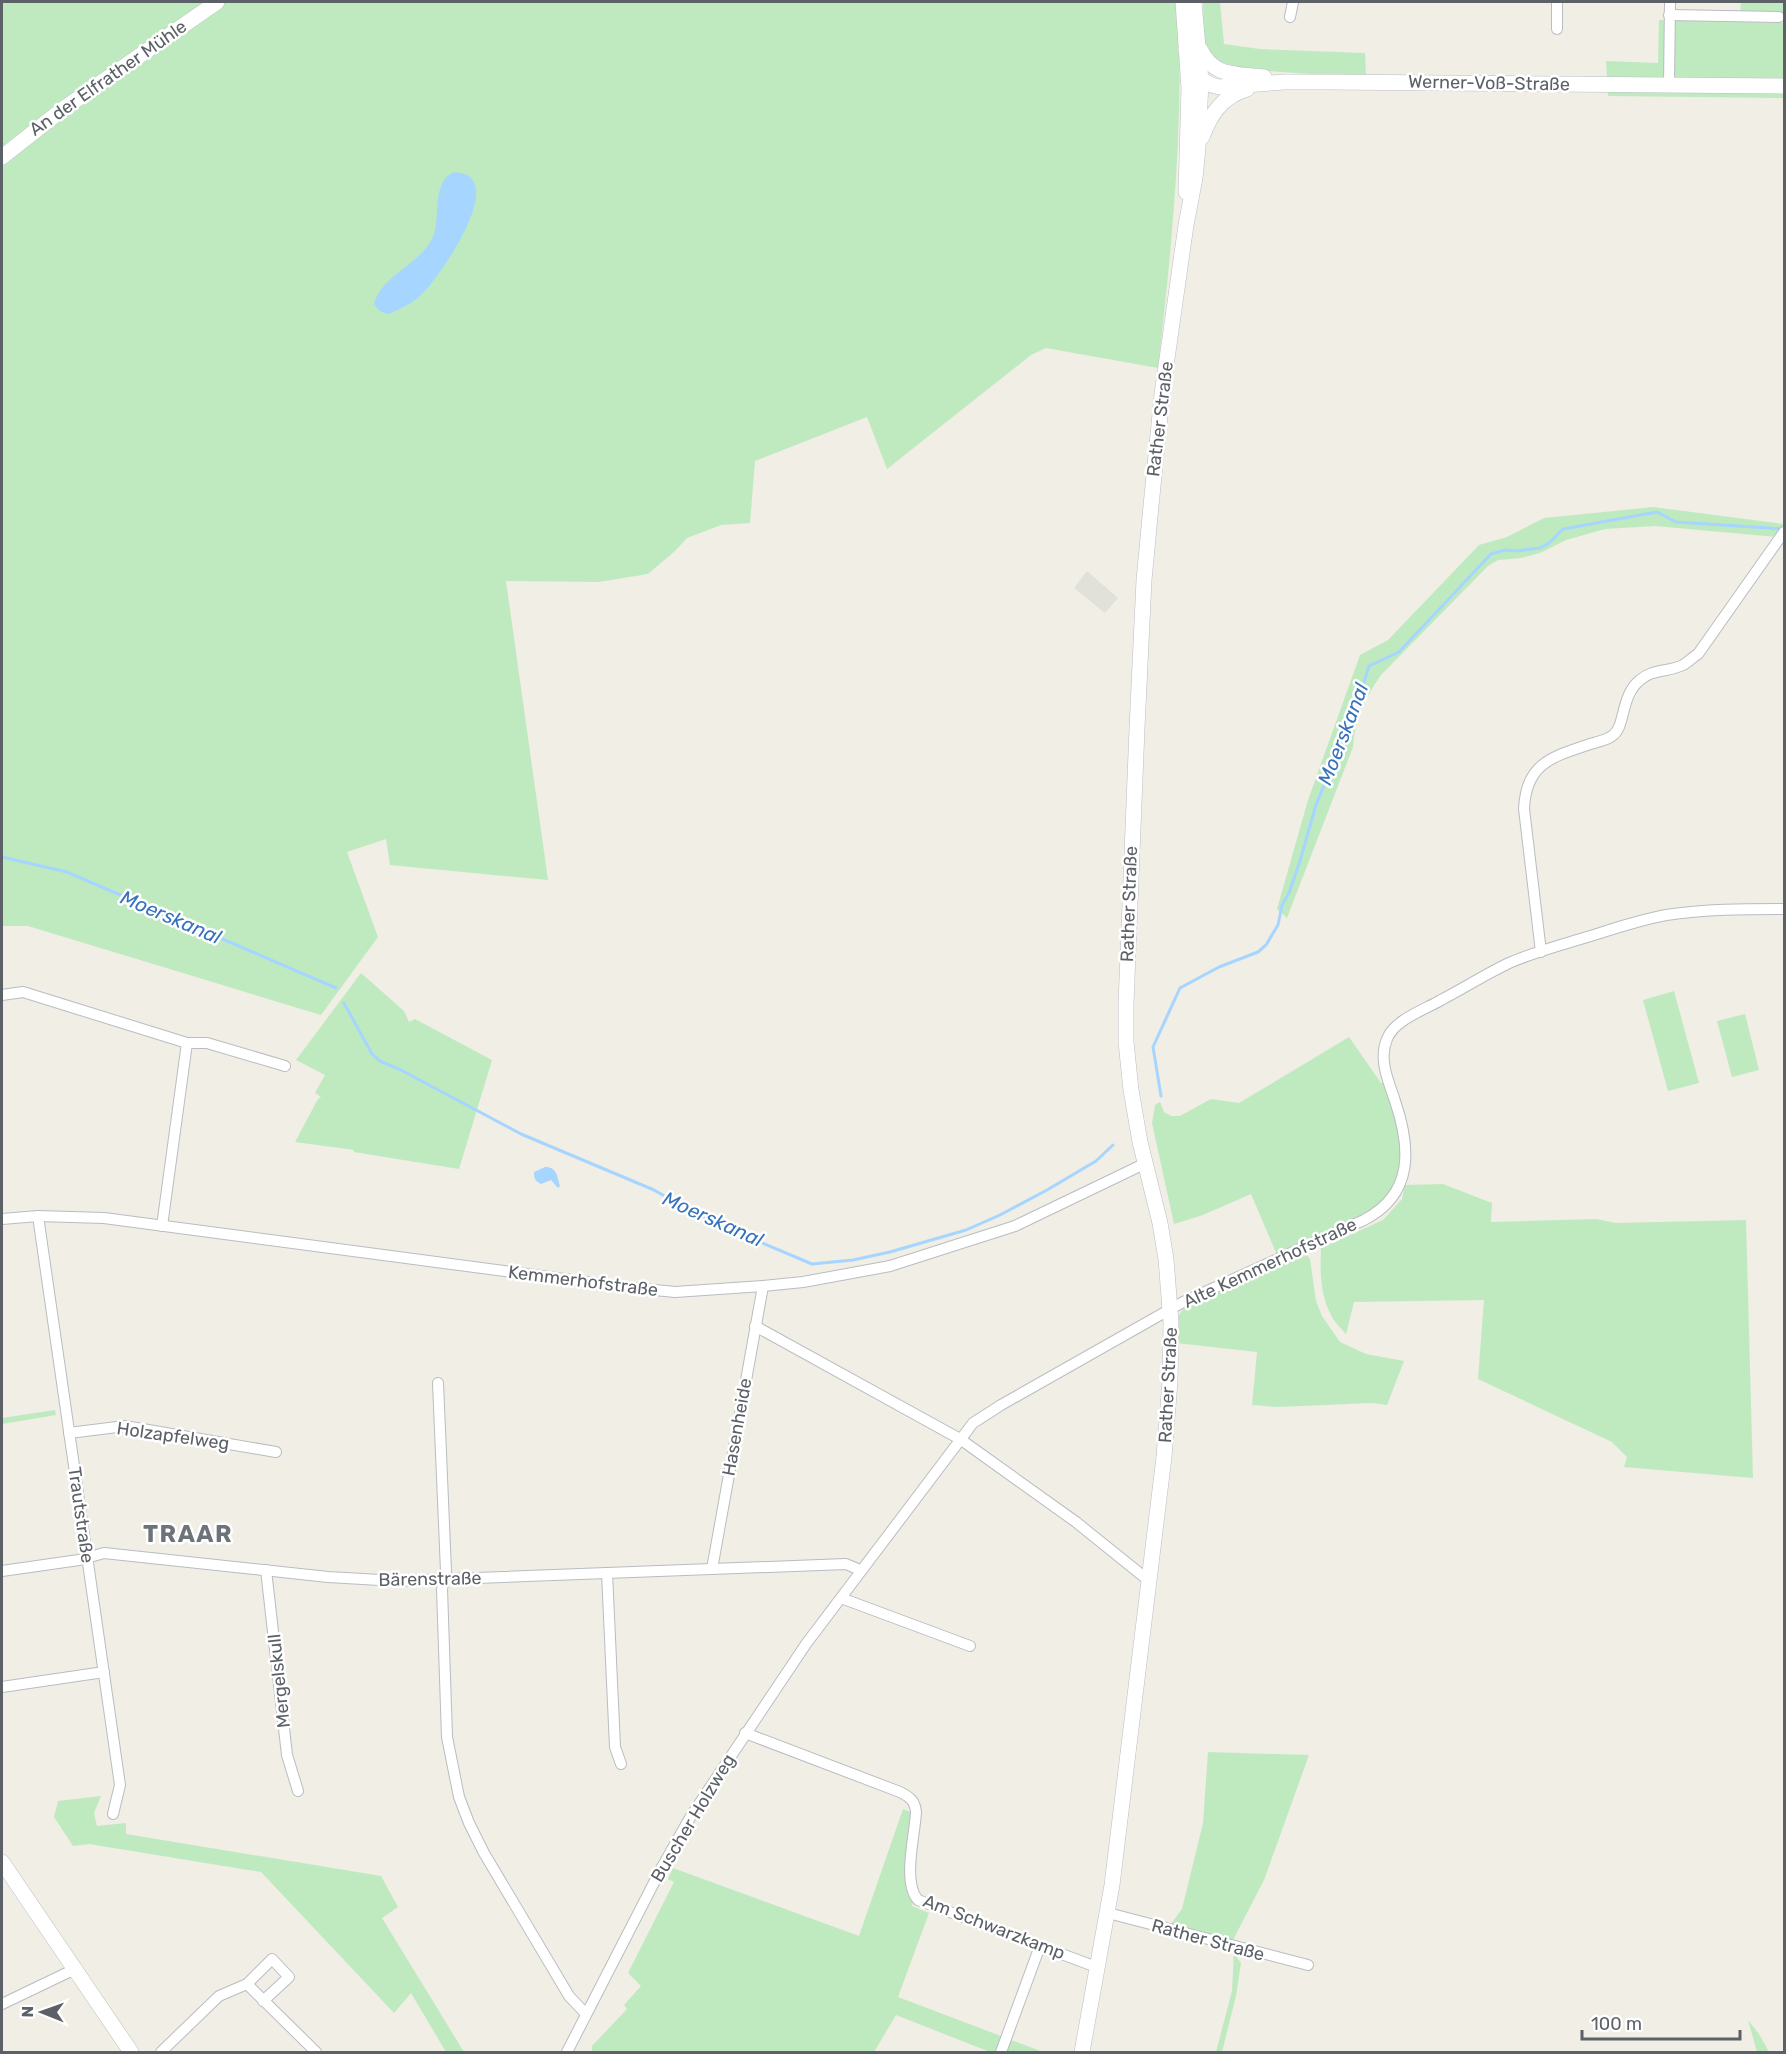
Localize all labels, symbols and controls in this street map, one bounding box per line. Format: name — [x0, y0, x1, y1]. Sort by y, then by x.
street label: An der Elfrather Mühle — [25, 15, 191, 141]
street label: Werner-Voß-Straße — [1408, 71, 1570, 95]
street label: Rather Straße — [1142, 360, 1178, 478]
water label: Moerskanal — [1313, 679, 1374, 788]
street label: Rather Straße — [1116, 846, 1142, 962]
water label: Moerskanal — [117, 885, 226, 949]
water label: Moerskanal — [659, 1186, 768, 1252]
street label: Alte Kemmerhofstraße — [1180, 1213, 1360, 1313]
street label: Kemmerhofstraße — [507, 1261, 659, 1301]
street label: Rather Straße — [1154, 1326, 1182, 1444]
street label: Hasenheide — [718, 1376, 756, 1478]
street label: Holzapfelweg — [115, 1417, 231, 1455]
street label: Trautstraße — [63, 1465, 99, 1565]
district label: TRAAR — [143, 1520, 233, 1548]
street label: Bärenstraße — [378, 1567, 482, 1591]
street label: Mergelskull — [263, 1633, 295, 1729]
street label: Buscher Holzweg — [646, 1750, 740, 1886]
street label: Am Schwarzkamp — [920, 1890, 1068, 1964]
street label: Rather Straße — [1149, 1914, 1267, 1966]
north arrow — [12, 1982, 72, 2042]
scale bar — [1582, 2003, 1740, 2041]
text: N — [18, 2006, 37, 2018]
text: 100 m — [1591, 2013, 1642, 2035]

